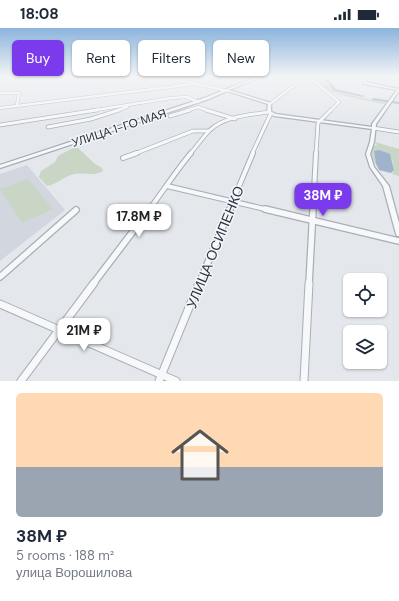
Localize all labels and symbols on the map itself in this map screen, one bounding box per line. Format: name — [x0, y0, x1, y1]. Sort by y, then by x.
street label: УЛИЦА 1-ГО МАЯ — [69, 105, 169, 151]
street label: УЛИЦА ОСИПЕНКО — [182, 183, 248, 311]
pin: 38M ₽ — [295, 183, 351, 217]
pin: 17.8M ₽ — [102, 204, 176, 238]
pin: 21M ₽ — [56, 318, 112, 352]

